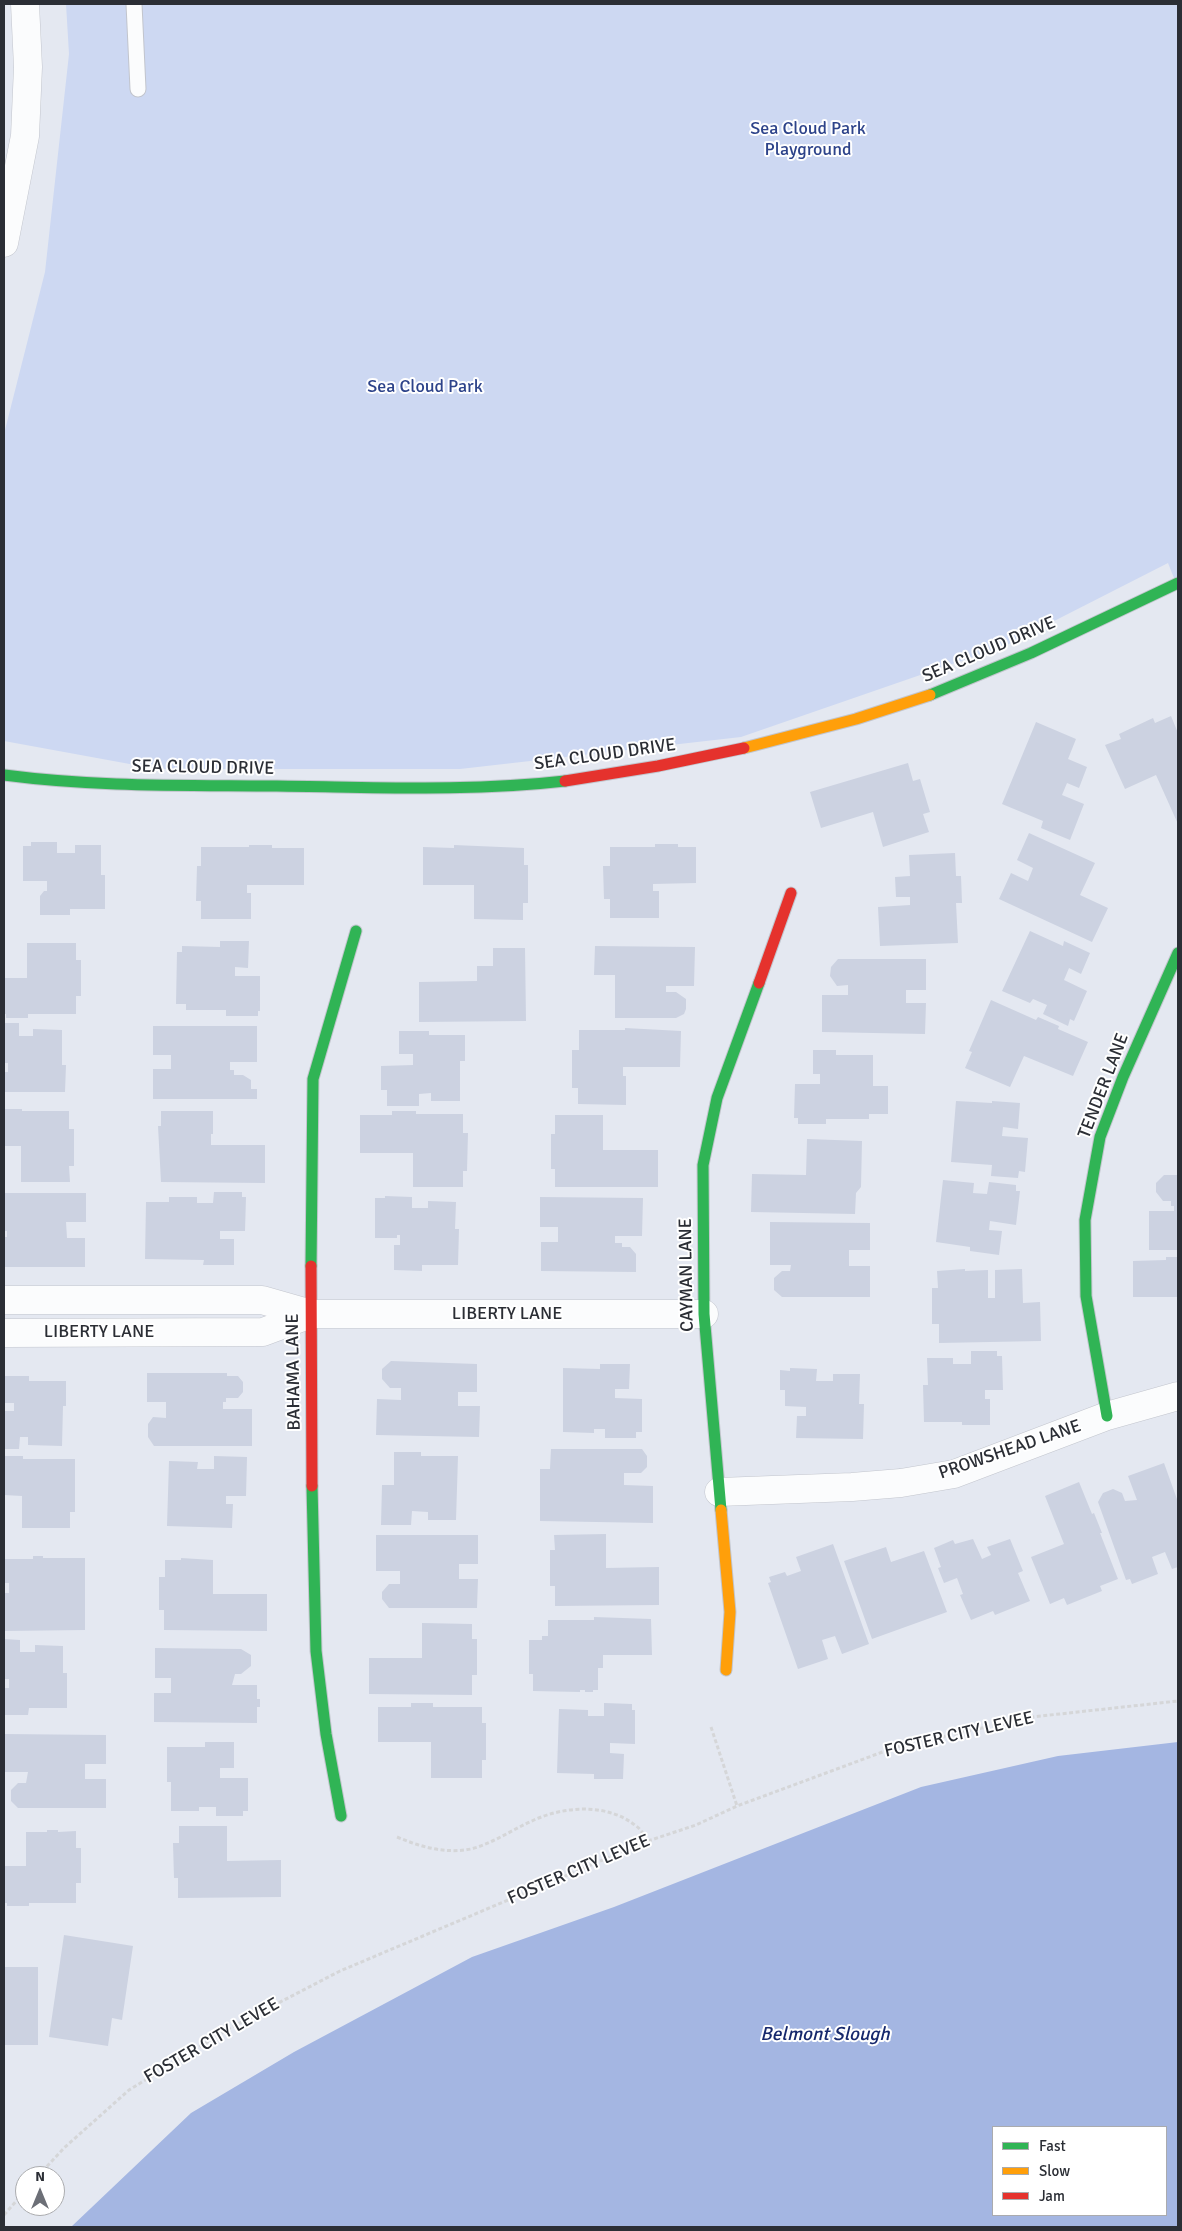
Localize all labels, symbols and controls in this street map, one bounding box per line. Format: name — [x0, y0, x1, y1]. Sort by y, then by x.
park label: Sea Cloud Park Playground — [750, 118, 866, 160]
park label: Sea Cloud Park — [367, 376, 483, 398]
street label: SEA CLOUD DRIVE — [919, 612, 1059, 688]
street label: SEA CLOUD DRIVE — [533, 734, 677, 776]
street label: SEA CLOUD DRIVE — [131, 756, 275, 780]
street label: TENDER LANE — [1074, 1031, 1134, 1141]
street label: CAYMAN LANE — [675, 1218, 699, 1332]
street label: LIBERTY LANE — [452, 1303, 562, 1325]
street label: BAHAMA LANE — [282, 1313, 306, 1431]
street label: LIBERTY LANE — [44, 1321, 154, 1343]
street label: PROWSHEAD LANE — [936, 1416, 1084, 1484]
street label: FOSTER CITY LEVEE — [882, 1707, 1036, 1763]
street label: FOSTER CITY LEVEE — [505, 1830, 653, 1910]
street label: FOSTER CITY LEVEE — [141, 1993, 283, 2089]
water label: Belmont Slough — [760, 2024, 890, 2046]
legend — [992, 2126, 1167, 2216]
text: Fast — [1039, 2137, 1066, 2155]
text: Slow — [1039, 2162, 1070, 2180]
north arrow — [15, 2166, 65, 2216]
text: N — [35, 2168, 45, 2185]
text: Jam — [1039, 2187, 1065, 2205]

